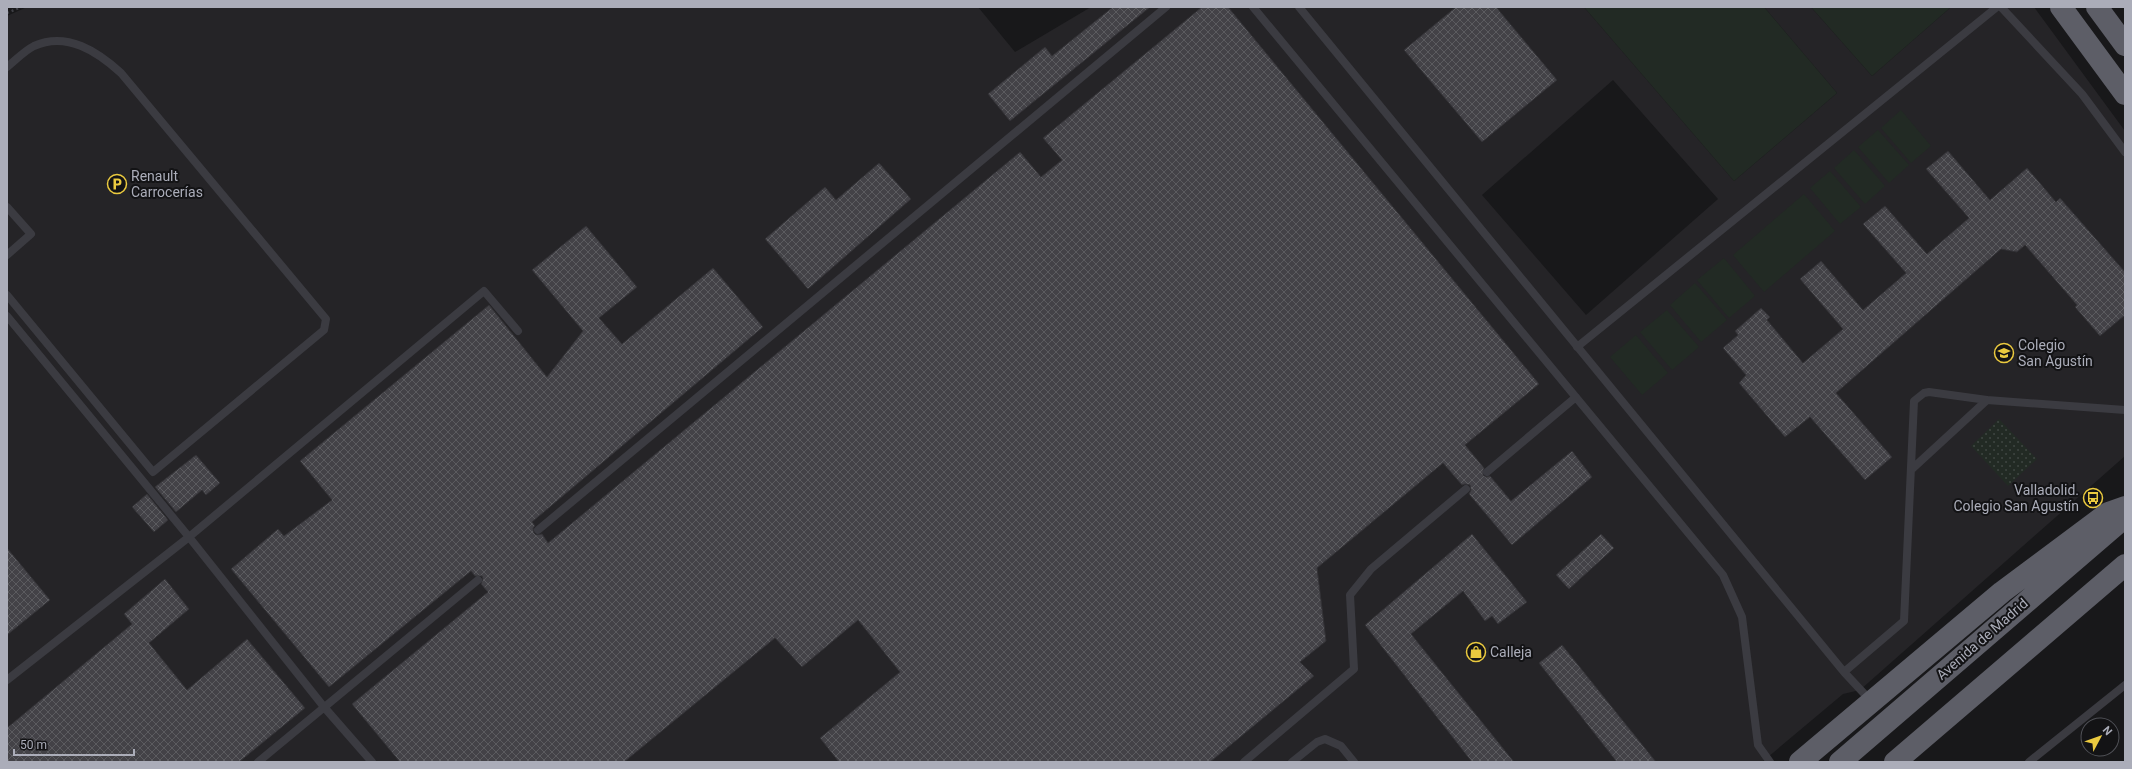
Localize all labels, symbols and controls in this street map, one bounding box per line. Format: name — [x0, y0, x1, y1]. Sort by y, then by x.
place label: Renault Carrocerías — [131, 168, 203, 200]
parking icon: Renault Carrocerías — [106, 173, 128, 195]
place label: Colegio San Agustín — [2018, 337, 2093, 369]
school or university icon: Colegio San Agustín — [1993, 342, 2015, 364]
place label: Valladolid. Colegio San Agustín — [1954, 482, 2079, 514]
bus stop icon: Valladolid. Colegio San Agustín — [2082, 487, 2104, 509]
street label: Avenida de Madrid — [1933, 595, 2031, 683]
shop icon: Calleja — [1465, 641, 1487, 663]
place label: Calleja — [1490, 644, 1532, 660]
north arrow — [2080, 717, 2120, 757]
text: N — [2100, 724, 2115, 738]
scale bar — [14, 731, 134, 757]
text: 50 m — [20, 738, 47, 752]

